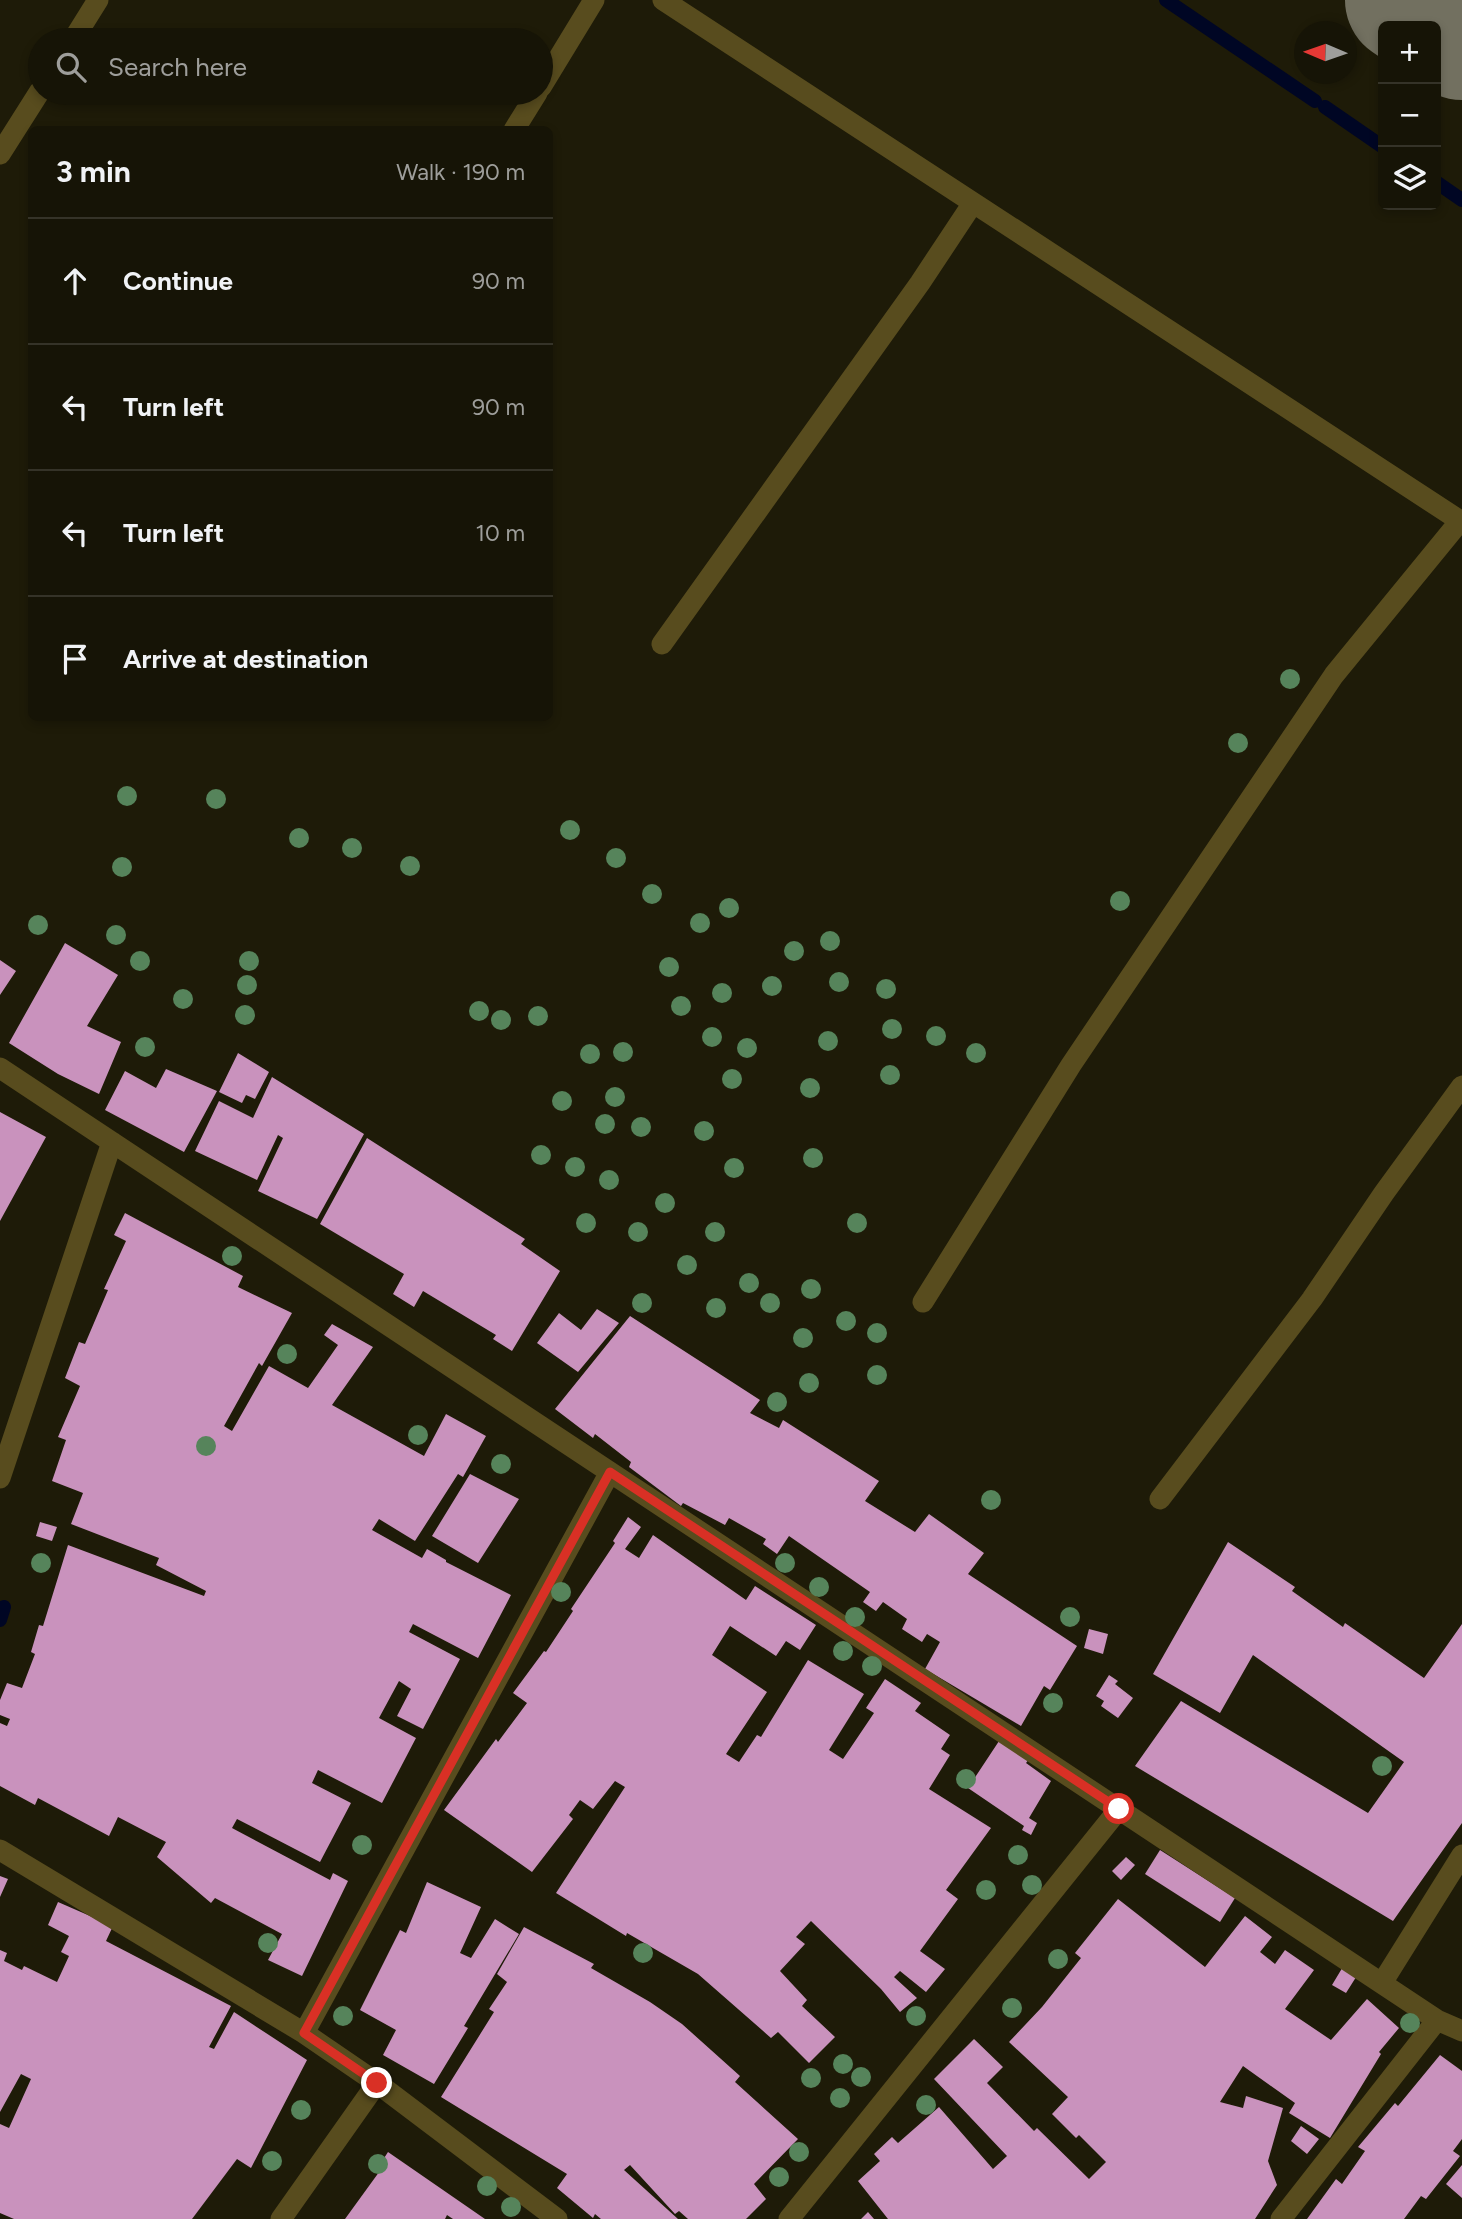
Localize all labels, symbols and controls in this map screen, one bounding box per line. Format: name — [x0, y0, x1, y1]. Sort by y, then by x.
north arrow — [1294, 21, 1357, 84]
map controls — [1378, 21, 1441, 210]
button: + — [1378, 21, 1441, 84]
search box — [28, 28, 553, 105]
icon: search — [52, 48, 90, 86]
text: Search here — [108, 51, 247, 83]
button: − — [1378, 84, 1441, 147]
button: layers — [1378, 147, 1441, 210]
text: 3 min — [56, 153, 131, 190]
text: Walk · 190 m — [396, 158, 525, 186]
icon: ahead — [56, 262, 94, 300]
text: Continue — [123, 265, 233, 297]
text: 90 m — [472, 267, 525, 295]
icon: left — [56, 388, 94, 426]
text: Turn left — [123, 391, 224, 423]
text: 90 m — [472, 393, 525, 421]
icon: left — [56, 514, 94, 552]
text: Turn left — [123, 517, 224, 549]
text: 10 m — [476, 519, 525, 547]
icon: arrive — [56, 640, 94, 678]
text: Arrive at destination — [123, 643, 368, 675]
route start — [1103, 1793, 1134, 1824]
route end — [361, 2067, 392, 2098]

